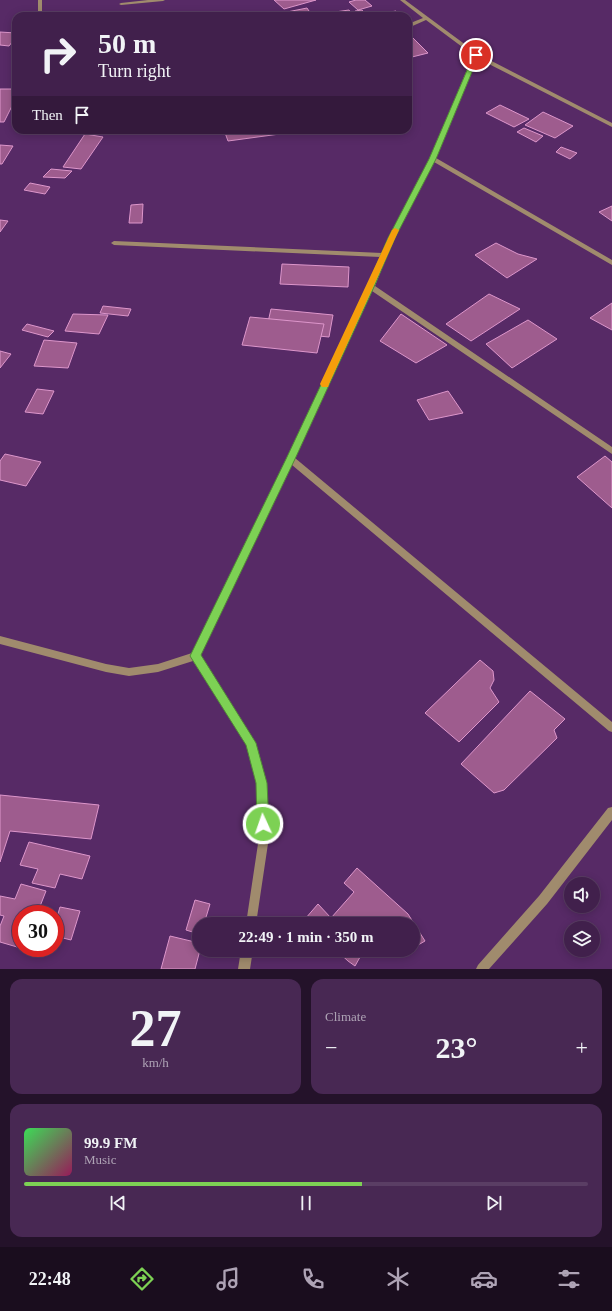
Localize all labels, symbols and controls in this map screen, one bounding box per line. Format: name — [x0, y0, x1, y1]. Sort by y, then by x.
icon: right — [32, 28, 84, 80]
text: 50 m — [98, 28, 156, 59]
pin — [459, 38, 493, 72]
icon: arrive — [465, 44, 487, 66]
text: Turn right — [98, 61, 171, 81]
icon: arrive — [71, 104, 93, 126]
text: Then — [32, 107, 63, 123]
position arrow — [242, 803, 284, 845]
map controls — [564, 877, 600, 957]
button: sound — [564, 877, 600, 913]
speed limit sign: 30 — [12, 905, 64, 957]
button: layers — [564, 921, 600, 957]
text: 22:49 · 1 min · 350 m — [239, 929, 374, 945]
text: 27 — [130, 1000, 182, 1057]
text: Climate — [325, 1009, 366, 1024]
text: 23° — [436, 1031, 478, 1064]
text: − — [325, 1035, 337, 1060]
text: + — [576, 1035, 588, 1060]
text: km/h — [142, 1055, 169, 1070]
text: 99.9 FM — [84, 1135, 137, 1151]
text: Music — [84, 1152, 117, 1167]
icon: previous — [107, 1192, 129, 1214]
icon: pause — [295, 1192, 317, 1214]
icon: next — [483, 1192, 505, 1214]
icon: directions — [128, 1265, 156, 1293]
icon: music — [214, 1265, 242, 1293]
icon: phone — [299, 1265, 327, 1293]
icon: climate — [384, 1265, 412, 1293]
icon: car — [470, 1265, 498, 1293]
icon: filters — [555, 1265, 583, 1293]
text: 22:48 — [29, 1269, 71, 1289]

